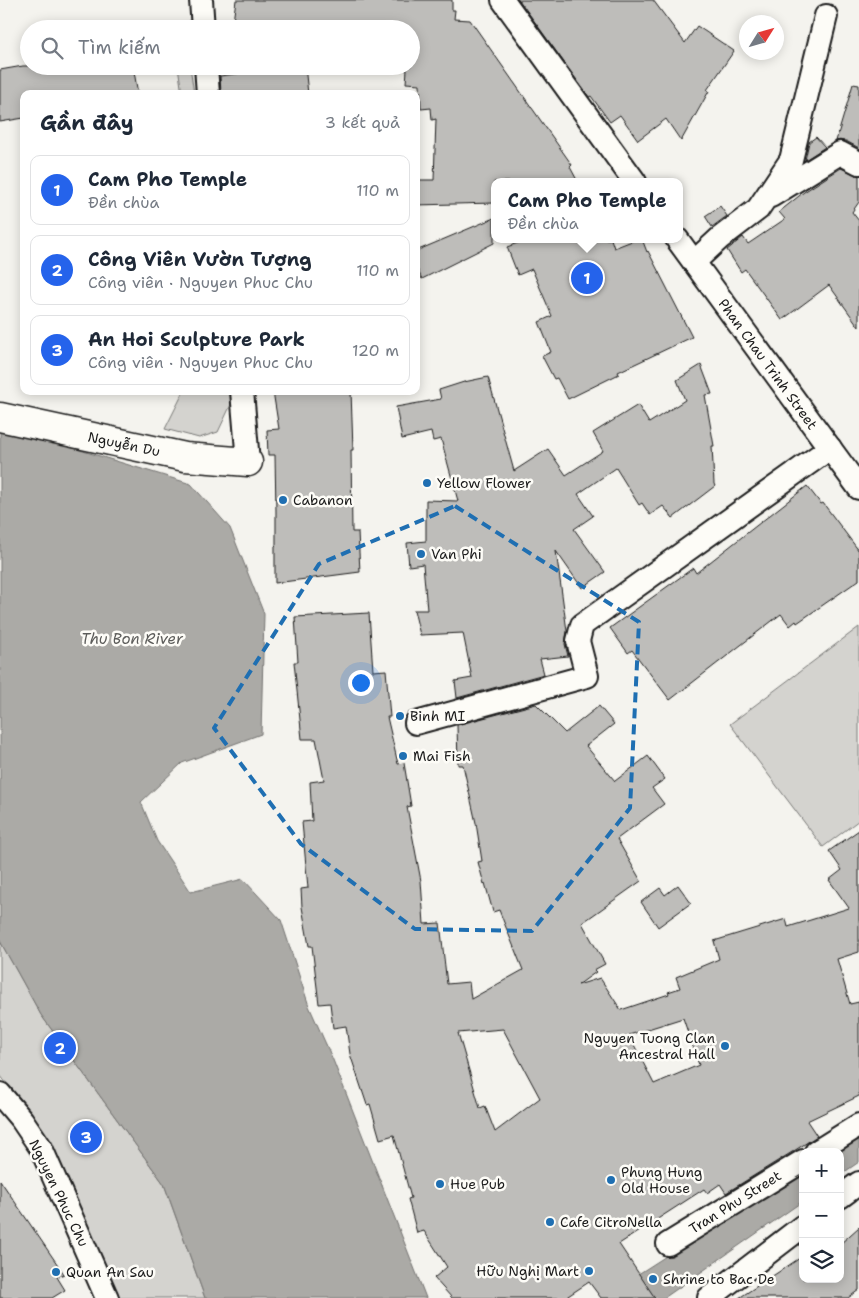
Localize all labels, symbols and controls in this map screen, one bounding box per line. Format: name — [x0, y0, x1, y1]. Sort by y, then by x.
north arrow — [739, 15, 784, 60]
search box — [20, 20, 420, 75]
icon: search — [38, 34, 66, 62]
text: Tìm kiếm — [78, 35, 161, 60]
text: Gần đây — [40, 109, 134, 137]
text: 3 kết quả — [325, 112, 400, 133]
text: Cam Pho Temple — [88, 167, 247, 192]
popup — [491, 178, 683, 243]
text: 1 — [53, 180, 61, 201]
text: 110 m — [356, 180, 399, 201]
text: Cam Pho Temple — [507, 188, 667, 213]
text: Đền chùa — [88, 192, 159, 213]
text: Đền chùa — [507, 213, 579, 234]
text: Công Viên Vườn Tượng — [88, 247, 312, 272]
pin: 1 — [571, 259, 603, 297]
text: 2 — [51, 260, 63, 281]
text: 110 m — [356, 260, 399, 281]
text: Công viên · Nguyen Phuc Chu — [88, 272, 313, 293]
street label: Phan Chau Trinh Street — [714, 295, 822, 433]
text: An Hoi Sculpture Park — [88, 327, 305, 352]
text: 3 — [51, 340, 63, 361]
text: 120 m — [352, 340, 399, 361]
text: Công viên · Nguyen Phuc Chu — [88, 352, 313, 373]
street label: Nguyễn Du — [86, 428, 162, 460]
place label: Yellow Flower — [437, 474, 532, 492]
marker: Yellow Flower — [421, 477, 433, 489]
place label: Cabanon — [293, 491, 353, 509]
marker: Cabanon — [277, 494, 289, 506]
place label: Van Phi — [431, 545, 482, 563]
marker: Van Phi — [415, 548, 427, 560]
water label: Thu Bon River — [81, 629, 184, 649]
your location — [348, 670, 374, 696]
place label: Binh MI — [410, 707, 466, 725]
marker: Binh MI — [394, 710, 406, 722]
place label: Mai Fish — [413, 747, 471, 765]
marker: Mai Fish — [397, 750, 409, 762]
pin: 2 — [44, 1029, 76, 1067]
place label: Nguyen Tuong Clan Ancestral Hall — [584, 1029, 716, 1063]
marker: Nguyen Tuong Clan Ancestral Hall — [719, 1040, 731, 1052]
pin: 3 — [70, 1118, 102, 1156]
street label: Nguyen Phuc Chu — [25, 1136, 93, 1250]
map controls — [799, 1148, 844, 1283]
button: + — [799, 1148, 844, 1193]
place label: Phung Hung Old House — [621, 1163, 702, 1197]
street label: Tran Phu Street — [686, 1166, 784, 1238]
marker: Phung Hung Old House — [605, 1174, 617, 1186]
place label: Hue Pub — [450, 1175, 505, 1193]
marker: Hue Pub — [434, 1178, 446, 1190]
button: − — [799, 1193, 844, 1238]
place label: Cafe CitroNella — [560, 1213, 662, 1231]
marker: Cafe CitroNella — [544, 1216, 556, 1228]
button: layers — [799, 1238, 844, 1283]
place label: Hữu Nghị Mart — [476, 1262, 579, 1280]
place label: Quan An Sau — [66, 1263, 154, 1281]
marker: Hữu Nghị Mart — [583, 1265, 595, 1277]
marker: Quan An Sau — [50, 1266, 62, 1278]
place label: Shrine to Bac De — [663, 1270, 775, 1288]
marker: Shrine to Bac De — [647, 1273, 659, 1285]

